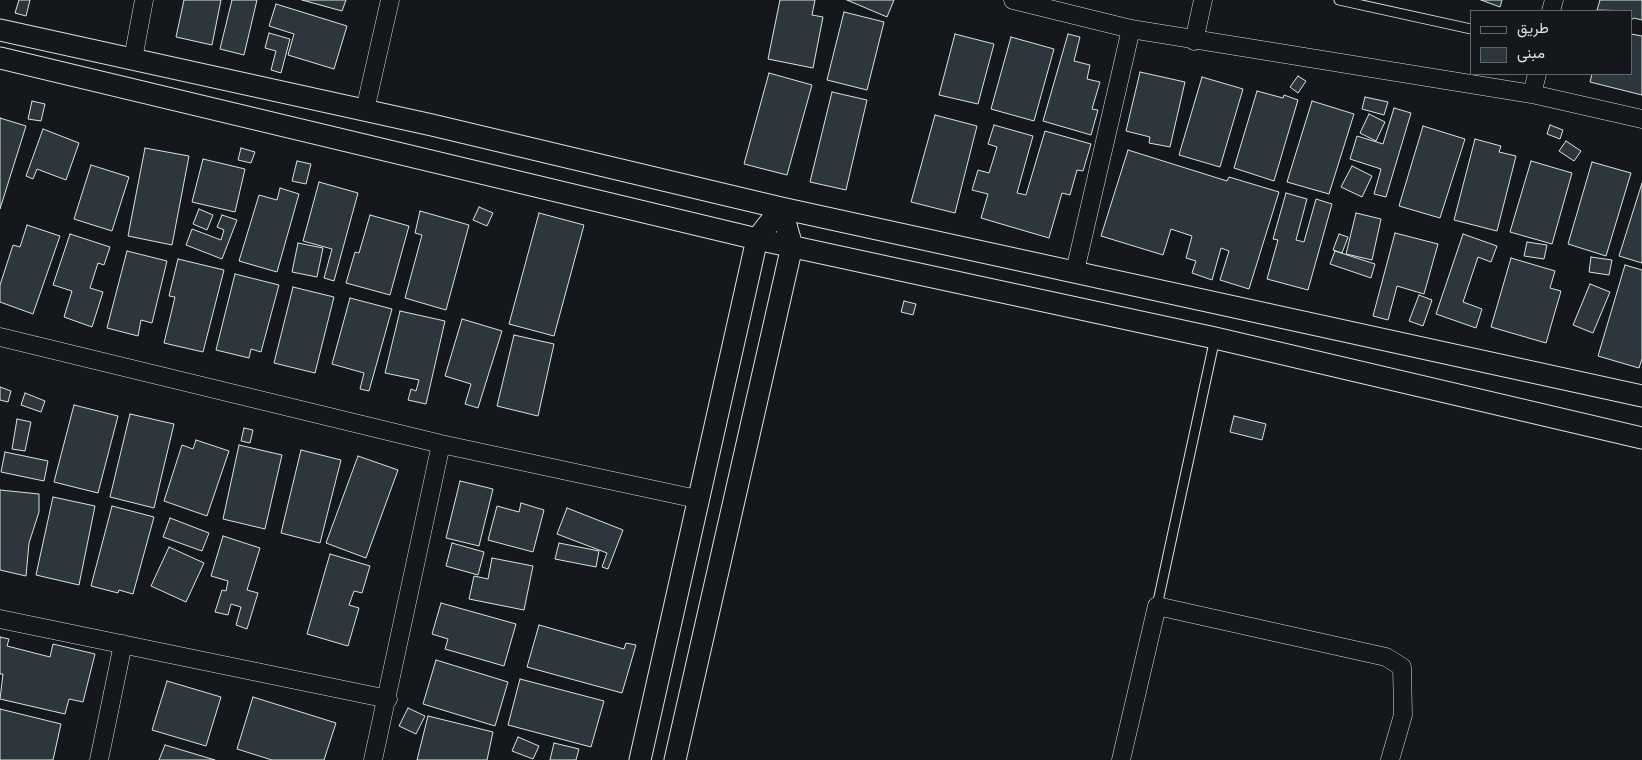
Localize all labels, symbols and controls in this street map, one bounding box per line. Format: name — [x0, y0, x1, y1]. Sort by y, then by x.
legend — [1470, 10, 1632, 75]
text: طريق — [1517, 19, 1549, 37]
text: مبنى — [1517, 44, 1545, 62]

